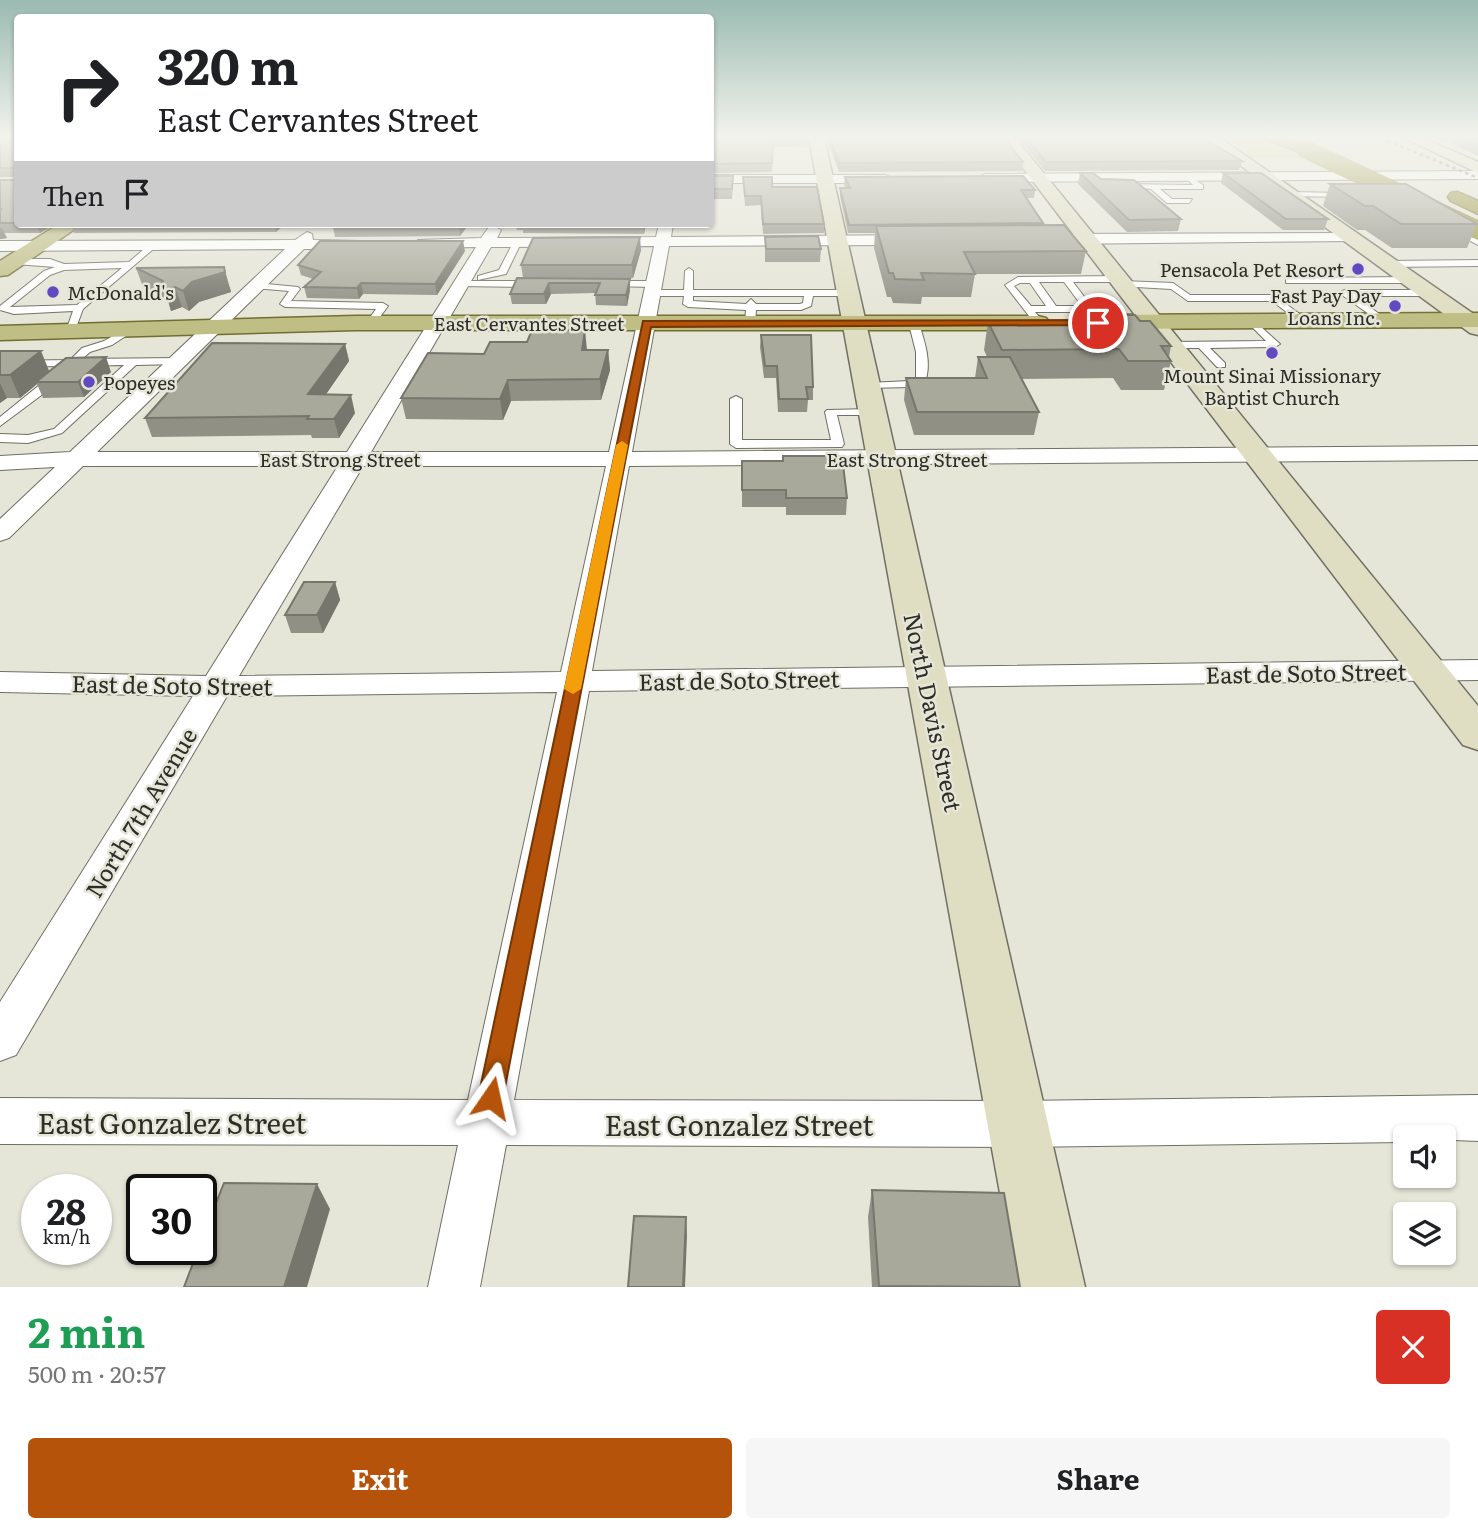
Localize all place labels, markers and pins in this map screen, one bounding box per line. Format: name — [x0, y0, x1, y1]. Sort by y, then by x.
place label: Pensacola Pet Resort — [1160, 255, 1344, 283]
marker: Pensacola Pet Resort — [1350, 261, 1366, 277]
place label: McDonald's — [67, 278, 174, 306]
place label: Fast Pay Day Loans Inc. — [1270, 281, 1381, 331]
marker: McDonald's — [45, 284, 61, 300]
pin — [1068, 293, 1128, 353]
marker: Fast Pay Day Loans Inc. — [1387, 298, 1403, 314]
marker: Mount Sinai Missionary Baptist Church — [1264, 345, 1280, 361]
place label: Mount Sinai Missionary Baptist Church — [1163, 361, 1381, 411]
place label: Popeyes — [103, 368, 176, 396]
marker: Popeyes — [81, 374, 97, 390]

